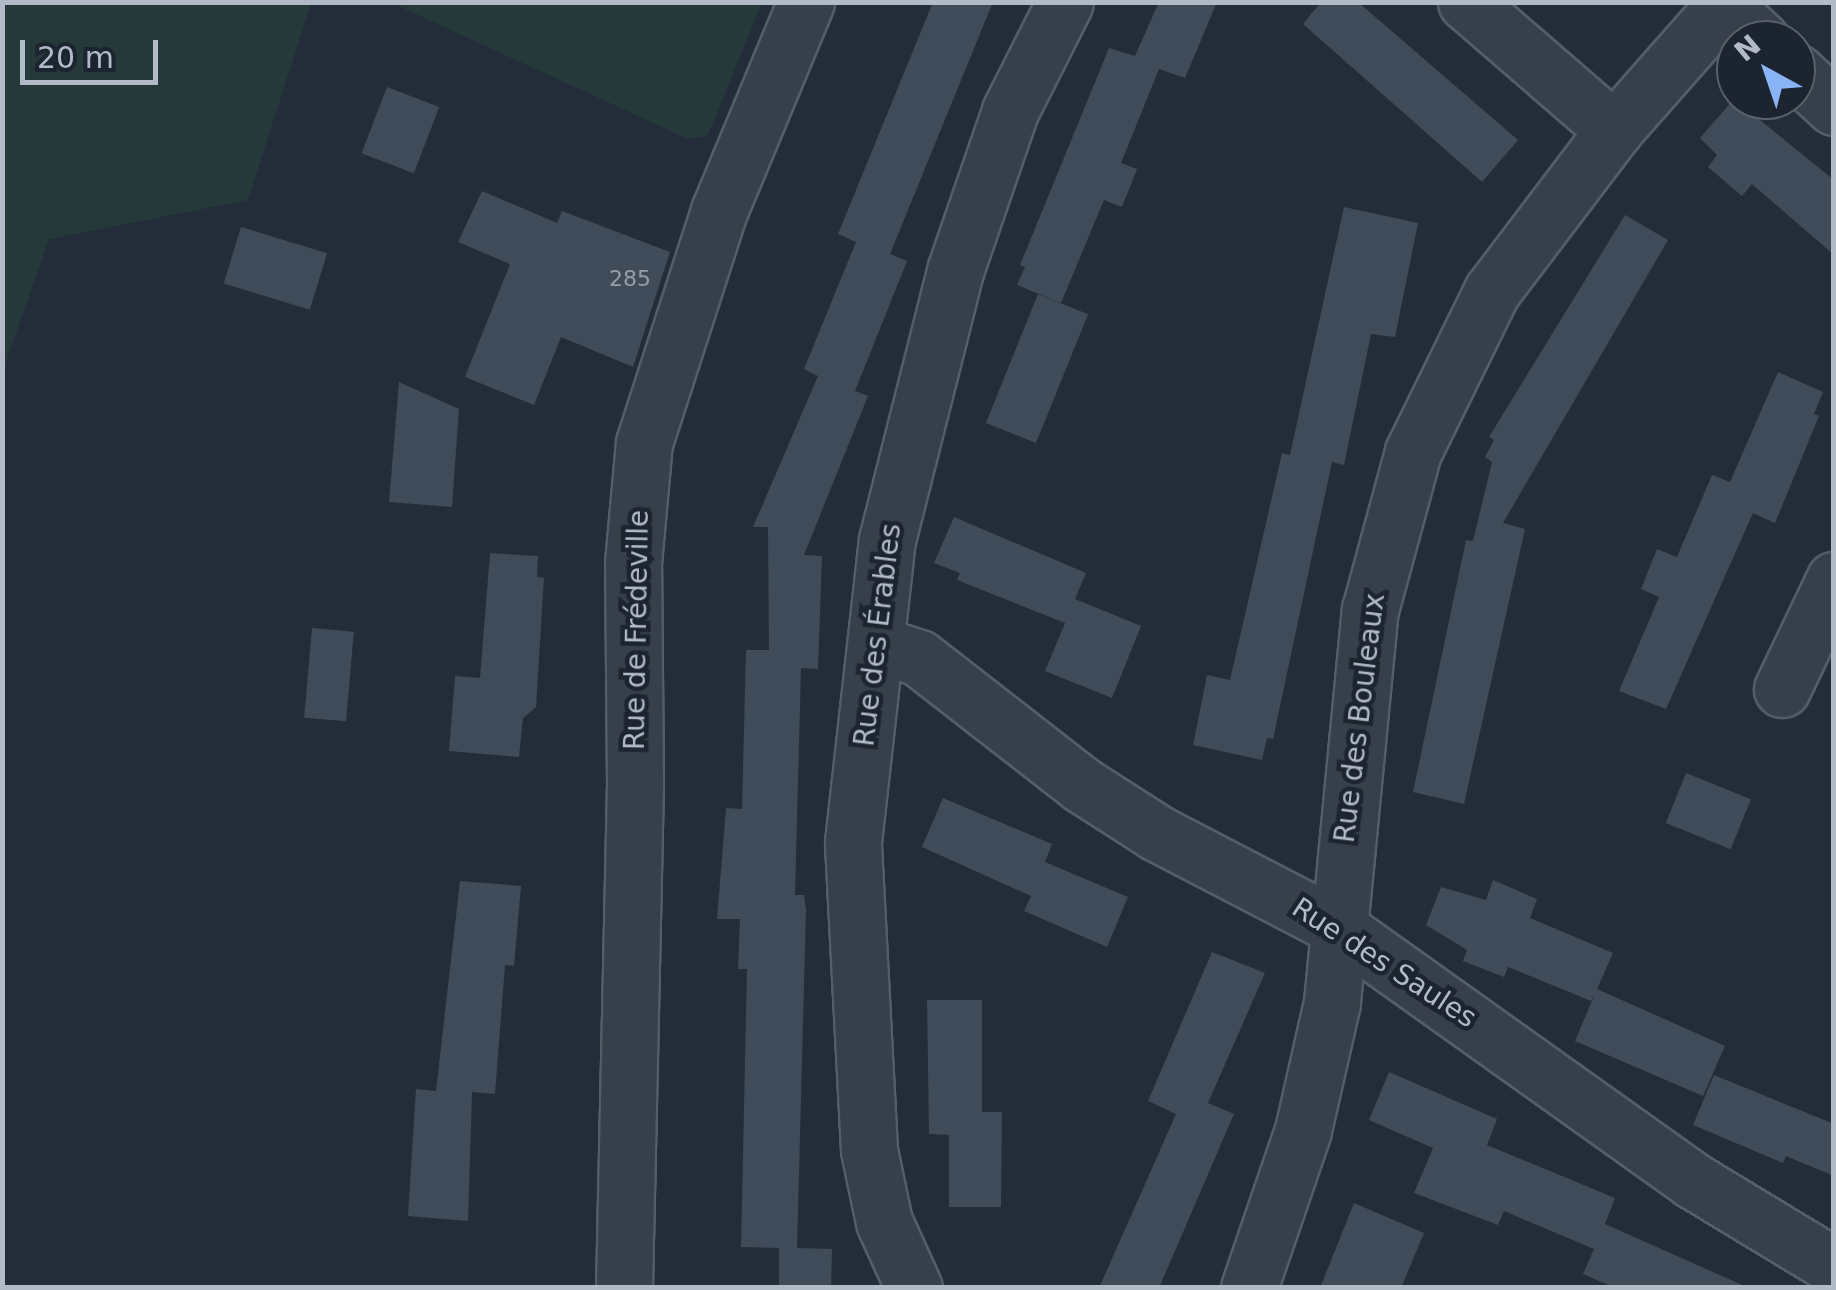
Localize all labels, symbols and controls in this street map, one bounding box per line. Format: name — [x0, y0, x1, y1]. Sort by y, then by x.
scale bar — [25, 20, 162, 82]
north arrow — [1716, 20, 1816, 120]
text: N — [1728, 28, 1767, 68]
text: 20 m — [37, 40, 114, 75]
house number: 285 — [609, 266, 651, 292]
street label: Rue de Frédeville — [618, 510, 656, 750]
street label: Rue des Érables — [848, 522, 908, 748]
street label: Rue des Bouleaux — [1328, 591, 1392, 845]
street label: Rue des Saules — [1286, 891, 1482, 1035]

